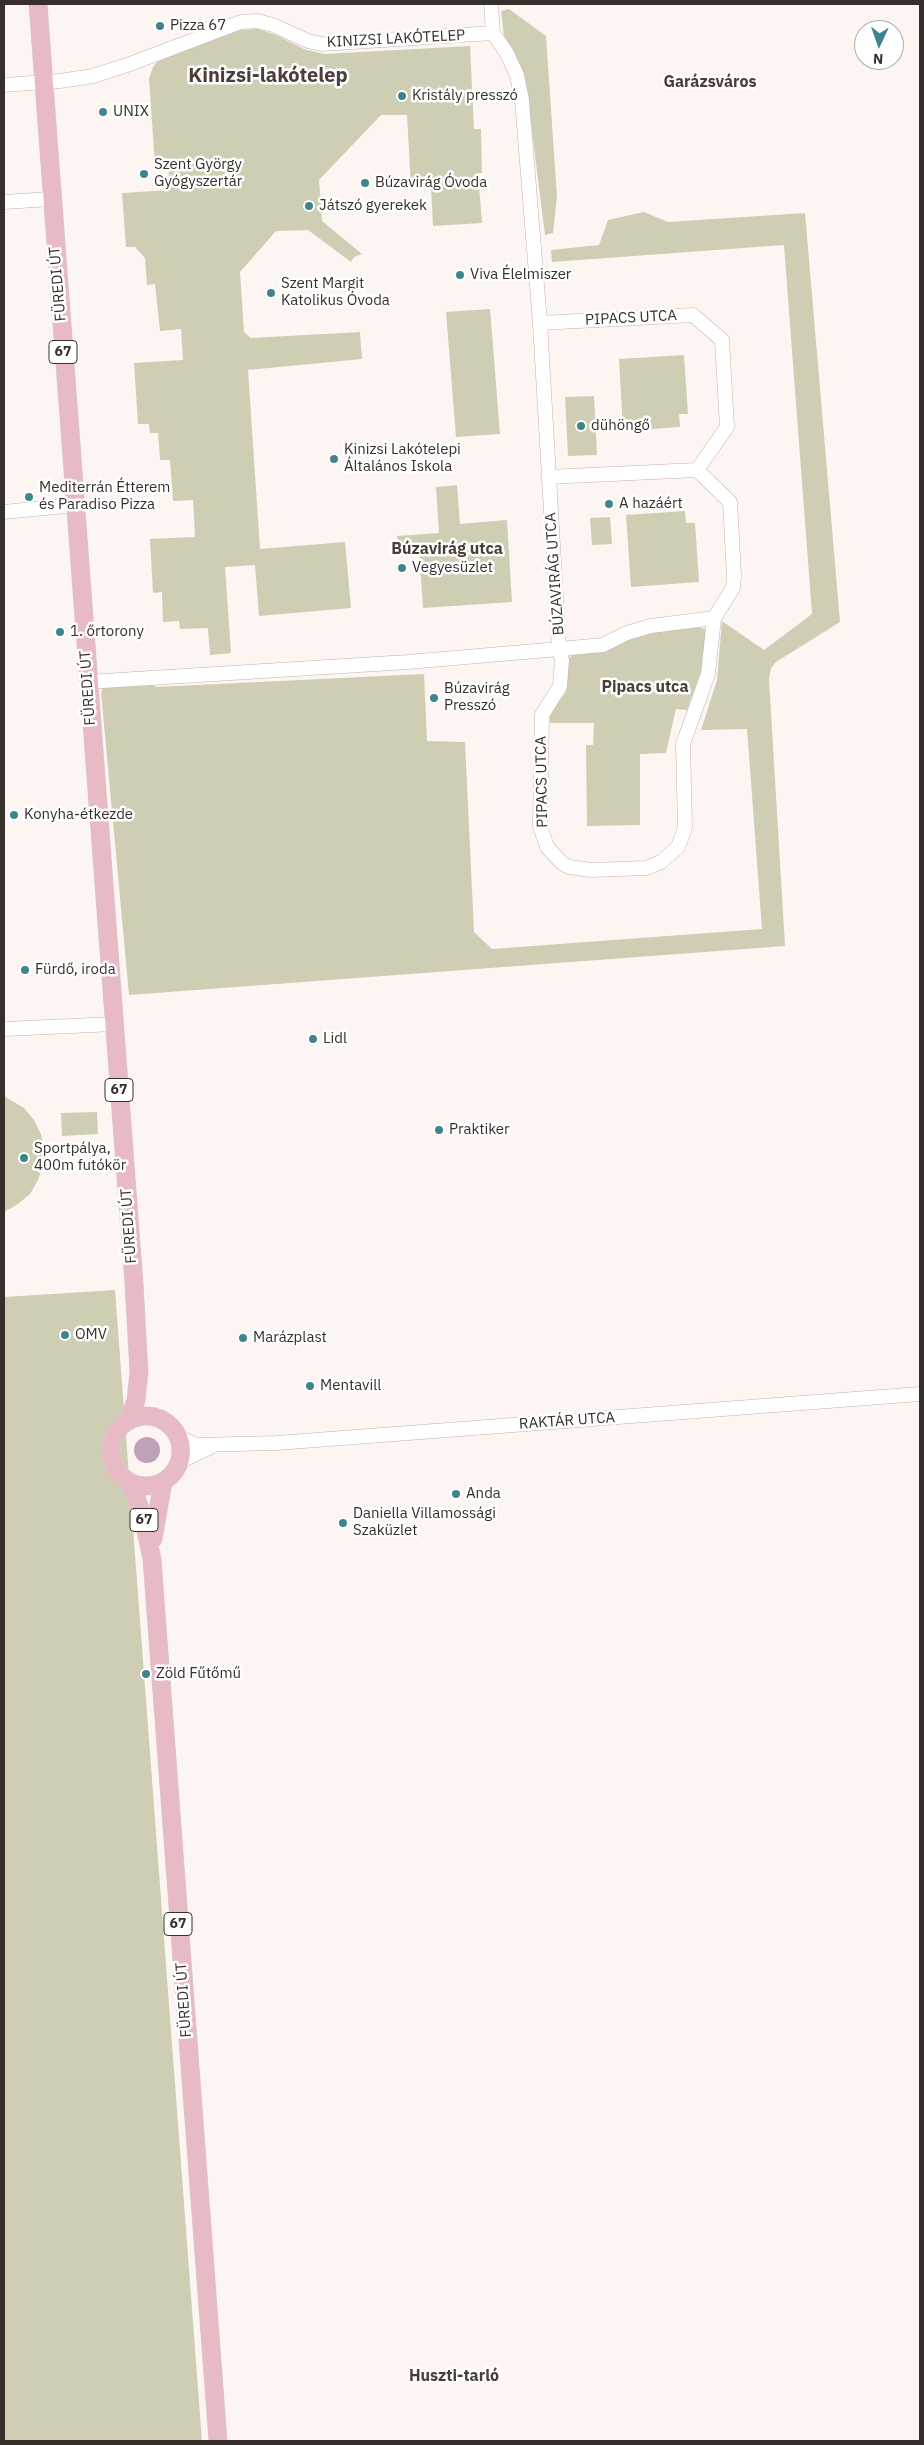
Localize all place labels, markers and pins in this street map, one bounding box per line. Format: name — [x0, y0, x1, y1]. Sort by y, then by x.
place label: Pizza 67 — [170, 17, 226, 35]
marker: Pizza 67 — [154, 20, 166, 32]
place label: Kristály presszó — [412, 87, 518, 105]
marker: Kristály presszó — [396, 90, 408, 102]
place label: UNIX — [113, 103, 149, 121]
marker: UNIX — [97, 106, 109, 118]
place label: Szent György Gyógyszertár — [154, 156, 242, 191]
marker: Szent György Gyógyszertár — [138, 168, 150, 180]
place label: Búzavirág Óvoda — [375, 174, 487, 192]
marker: Búzavirág Óvoda — [359, 177, 371, 189]
place label: Játszó gyerekek — [319, 197, 427, 215]
marker: Játszó gyerekek — [303, 200, 315, 212]
place label: Viva Élelmiszer — [470, 266, 571, 284]
marker: Viva Élelmiszer — [454, 269, 466, 281]
place label: Szent Margit Katolikus Óvoda — [281, 275, 390, 310]
marker: Szent Margit Katolikus Óvoda — [265, 287, 277, 299]
place label: dühöngő — [591, 417, 650, 435]
marker: dühöngő — [575, 420, 587, 432]
place label: Kinizsi Lakótelepi Általános Iskola — [344, 441, 461, 476]
marker: Kinizsi Lakótelepi Általános Iskola — [328, 453, 340, 465]
place label: Mediterrán Étterem és Paradiso Pizza — [39, 479, 170, 514]
marker: Mediterrán Étterem és Paradiso Pizza — [23, 491, 35, 503]
place label: A hazáért — [619, 495, 683, 513]
marker: A hazáért — [603, 498, 615, 510]
place label: Vegyesüzlet — [412, 559, 493, 577]
marker: Vegyesüzlet — [396, 562, 408, 574]
place label: 1. őrtorony — [70, 623, 144, 641]
marker: 1. őrtorony — [54, 626, 66, 638]
place label: Búzavirág Presszó — [444, 680, 510, 715]
marker: Búzavirág Presszó — [428, 692, 440, 704]
place label: Konyha-étkezde — [24, 806, 133, 824]
marker: Konyha-étkezde — [8, 809, 20, 821]
place label: Fürdő, iroda — [35, 961, 116, 979]
marker: Fürdő, iroda — [19, 964, 31, 976]
place label: Lidl — [323, 1030, 347, 1048]
marker: Lidl — [307, 1033, 319, 1045]
place label: Praktiker — [449, 1121, 510, 1139]
marker: Praktiker — [433, 1124, 445, 1136]
place label: Sportpálya, 400m futókör — [34, 1140, 126, 1175]
marker: Sportpálya, 400m futókör — [18, 1152, 30, 1164]
place label: OMV — [75, 1326, 107, 1344]
marker: OMV — [59, 1329, 71, 1341]
place label: Marázplast — [253, 1329, 327, 1347]
marker: Marázplast — [237, 1332, 249, 1344]
place label: Mentavill — [320, 1377, 381, 1395]
marker: Mentavill — [304, 1380, 316, 1392]
place label: Anda — [466, 1485, 501, 1503]
marker: Anda — [450, 1488, 462, 1500]
place label: Daniella Villamossági Szaküzlet — [353, 1505, 496, 1540]
marker: Daniella Villamossági Szaküzlet — [337, 1517, 349, 1529]
place label: Zöld Fűtőmű — [156, 1665, 241, 1683]
marker: Zöld Fűtőmű — [140, 1668, 152, 1680]

